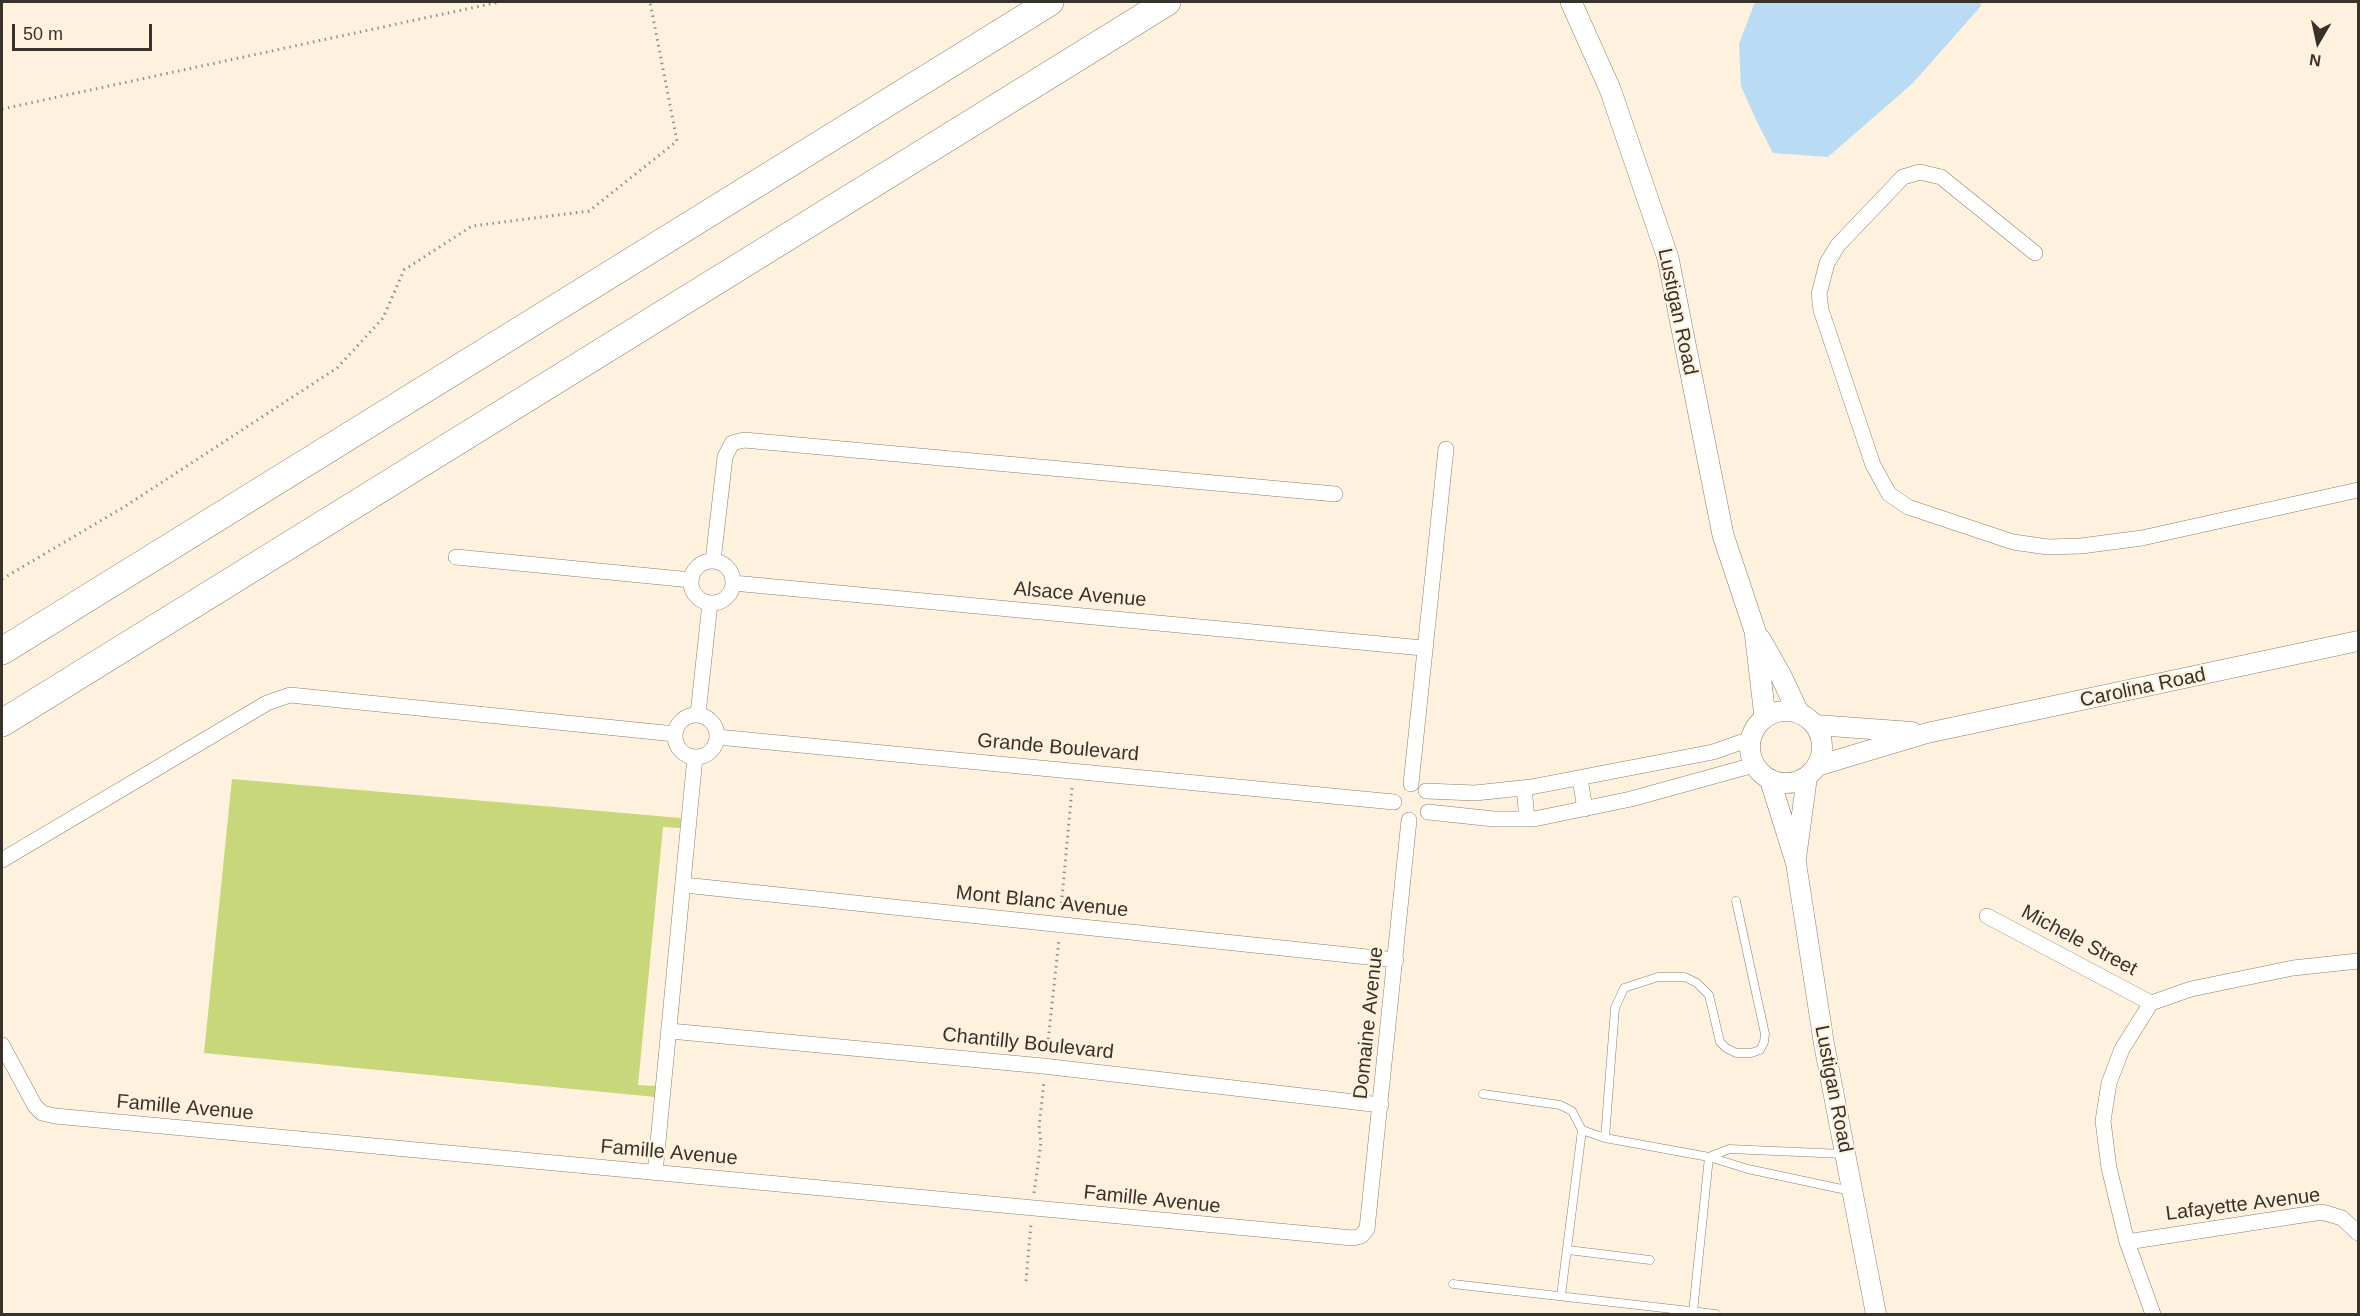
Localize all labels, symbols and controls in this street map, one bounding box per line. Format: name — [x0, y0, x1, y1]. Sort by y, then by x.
scale bar — [15, 12, 154, 50]
north arrow — [2288, 12, 2348, 72]
text: 50 m — [23, 24, 63, 44]
text: N — [2308, 51, 2322, 70]
street label: Lustigan Road — [1652, 246, 1702, 378]
street label: Alsace Avenue — [1013, 577, 1147, 613]
street label: Carolina Road — [2078, 663, 2208, 713]
street label: Grande Boulevard — [976, 729, 1140, 767]
street label: Mont Blanc Avenue — [955, 881, 1129, 923]
street label: Michele Street — [2017, 900, 2141, 982]
street label: Domaine Avenue — [1349, 946, 1389, 1100]
street label: Chantilly Boulevard — [941, 1023, 1115, 1065]
street label: Lustigan Road — [1809, 1023, 1857, 1155]
street label: Famille Avenue — [115, 1090, 255, 1126]
street label: Famille Avenue — [599, 1135, 739, 1171]
street label: Famille Avenue — [1082, 1181, 1222, 1219]
street label: Lafayette Avenue — [2164, 1184, 2322, 1226]

